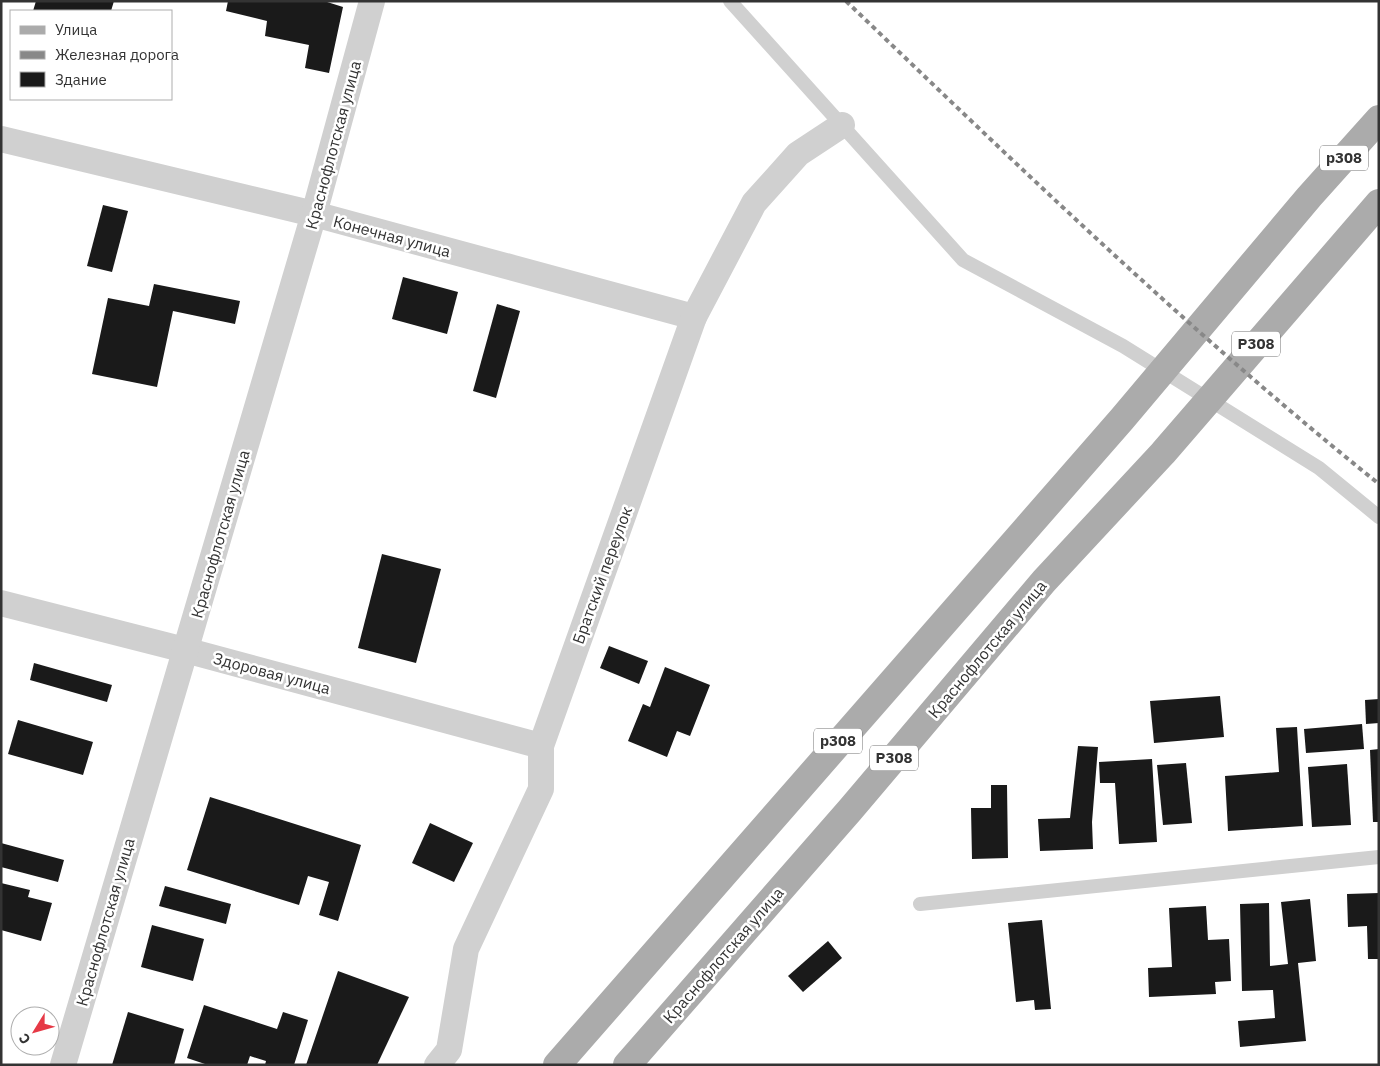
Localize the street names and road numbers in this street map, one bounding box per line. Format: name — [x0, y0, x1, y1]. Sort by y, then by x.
street label: Краснофлотская улица — [301, 58, 365, 232]
road number: p308 — [1320, 146, 1368, 170]
street label: Конечная улица — [331, 211, 453, 261]
road number: P308 — [1232, 332, 1280, 356]
street label: Краснофлотская улица — [186, 447, 254, 620]
street label: Братский переулок — [568, 503, 636, 647]
street label: Краснофлотская улица — [923, 576, 1051, 722]
street label: Здоровая улица — [211, 648, 333, 698]
road number: p308 — [814, 728, 862, 754]
road number: P308 — [870, 746, 918, 770]
street label: Краснофлотская улица — [71, 835, 139, 1008]
street label: Краснофлотская улица — [658, 882, 788, 1027]

